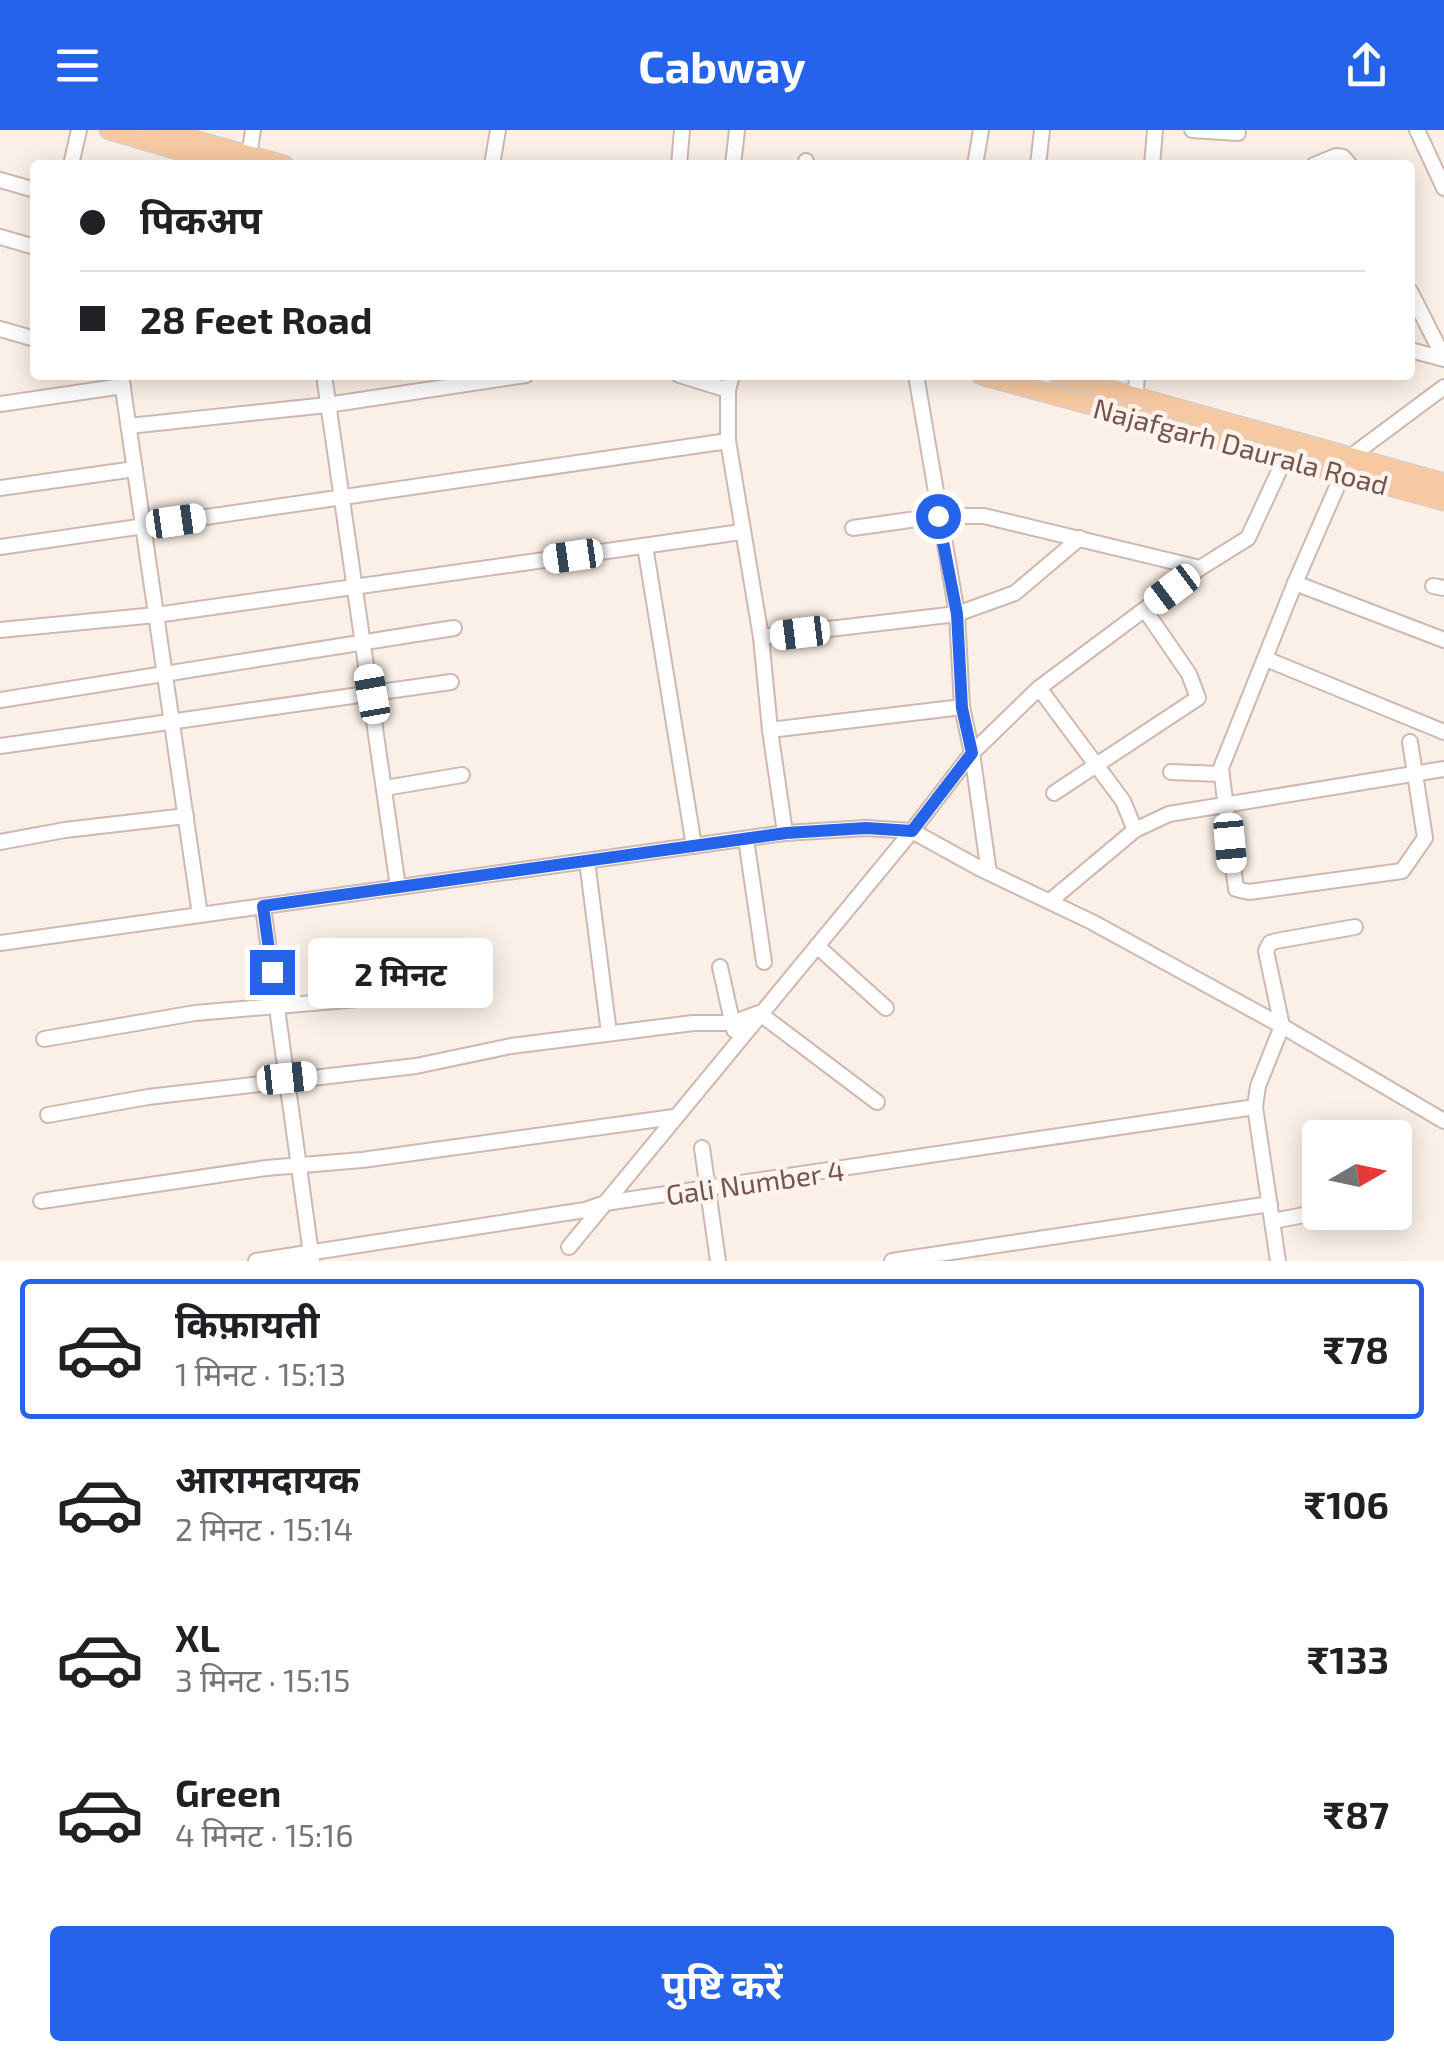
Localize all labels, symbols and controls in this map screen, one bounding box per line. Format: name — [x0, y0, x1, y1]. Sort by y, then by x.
icon: menu — [50, 38, 105, 93]
text: Cabway — [638, 38, 806, 92]
icon: share — [1339, 38, 1394, 93]
text: पिकअप — [140, 196, 262, 242]
text: 28 Feet Road — [140, 296, 372, 342]
street label: Najafgarh Daurala Road — [1090, 390, 1392, 502]
route start — [916, 494, 961, 539]
car — [144, 502, 208, 540]
car — [541, 537, 605, 575]
car — [1139, 559, 1205, 619]
car — [768, 614, 832, 652]
car — [352, 662, 392, 726]
car — [1212, 812, 1248, 874]
callout: 2 मिनट — [307, 937, 492, 1007]
route end — [250, 950, 295, 995]
text: 2 मिनट — [354, 954, 447, 992]
car — [256, 1060, 318, 1096]
north arrow — [1302, 1120, 1412, 1230]
map controls — [1302, 1120, 1412, 1230]
street label: Gali Number 4 — [664, 1153, 846, 1211]
text: किफ़ायती — [175, 1300, 319, 1346]
icon: car — [55, 1304, 145, 1394]
text: ₹78 — [1323, 1326, 1389, 1372]
text: 1 मिनट · 15:13 — [175, 1354, 346, 1392]
text: आरामदायक — [175, 1455, 359, 1501]
icon: car — [55, 1459, 145, 1549]
text: ₹106 — [1304, 1481, 1389, 1527]
text: 2 मिनट · 15:14 — [175, 1509, 353, 1547]
icon: car — [55, 1614, 145, 1704]
text: XL — [175, 1614, 220, 1660]
text: ₹133 — [1307, 1636, 1389, 1682]
text: 3 मिनट · 15:15 — [175, 1660, 350, 1698]
icon: car — [55, 1769, 145, 1859]
text: Green — [175, 1769, 281, 1815]
text: ₹87 — [1323, 1791, 1389, 1837]
text: 4 मिनट · 15:16 — [175, 1815, 353, 1853]
button: पुष्टि करें — [50, 1926, 1394, 2041]

